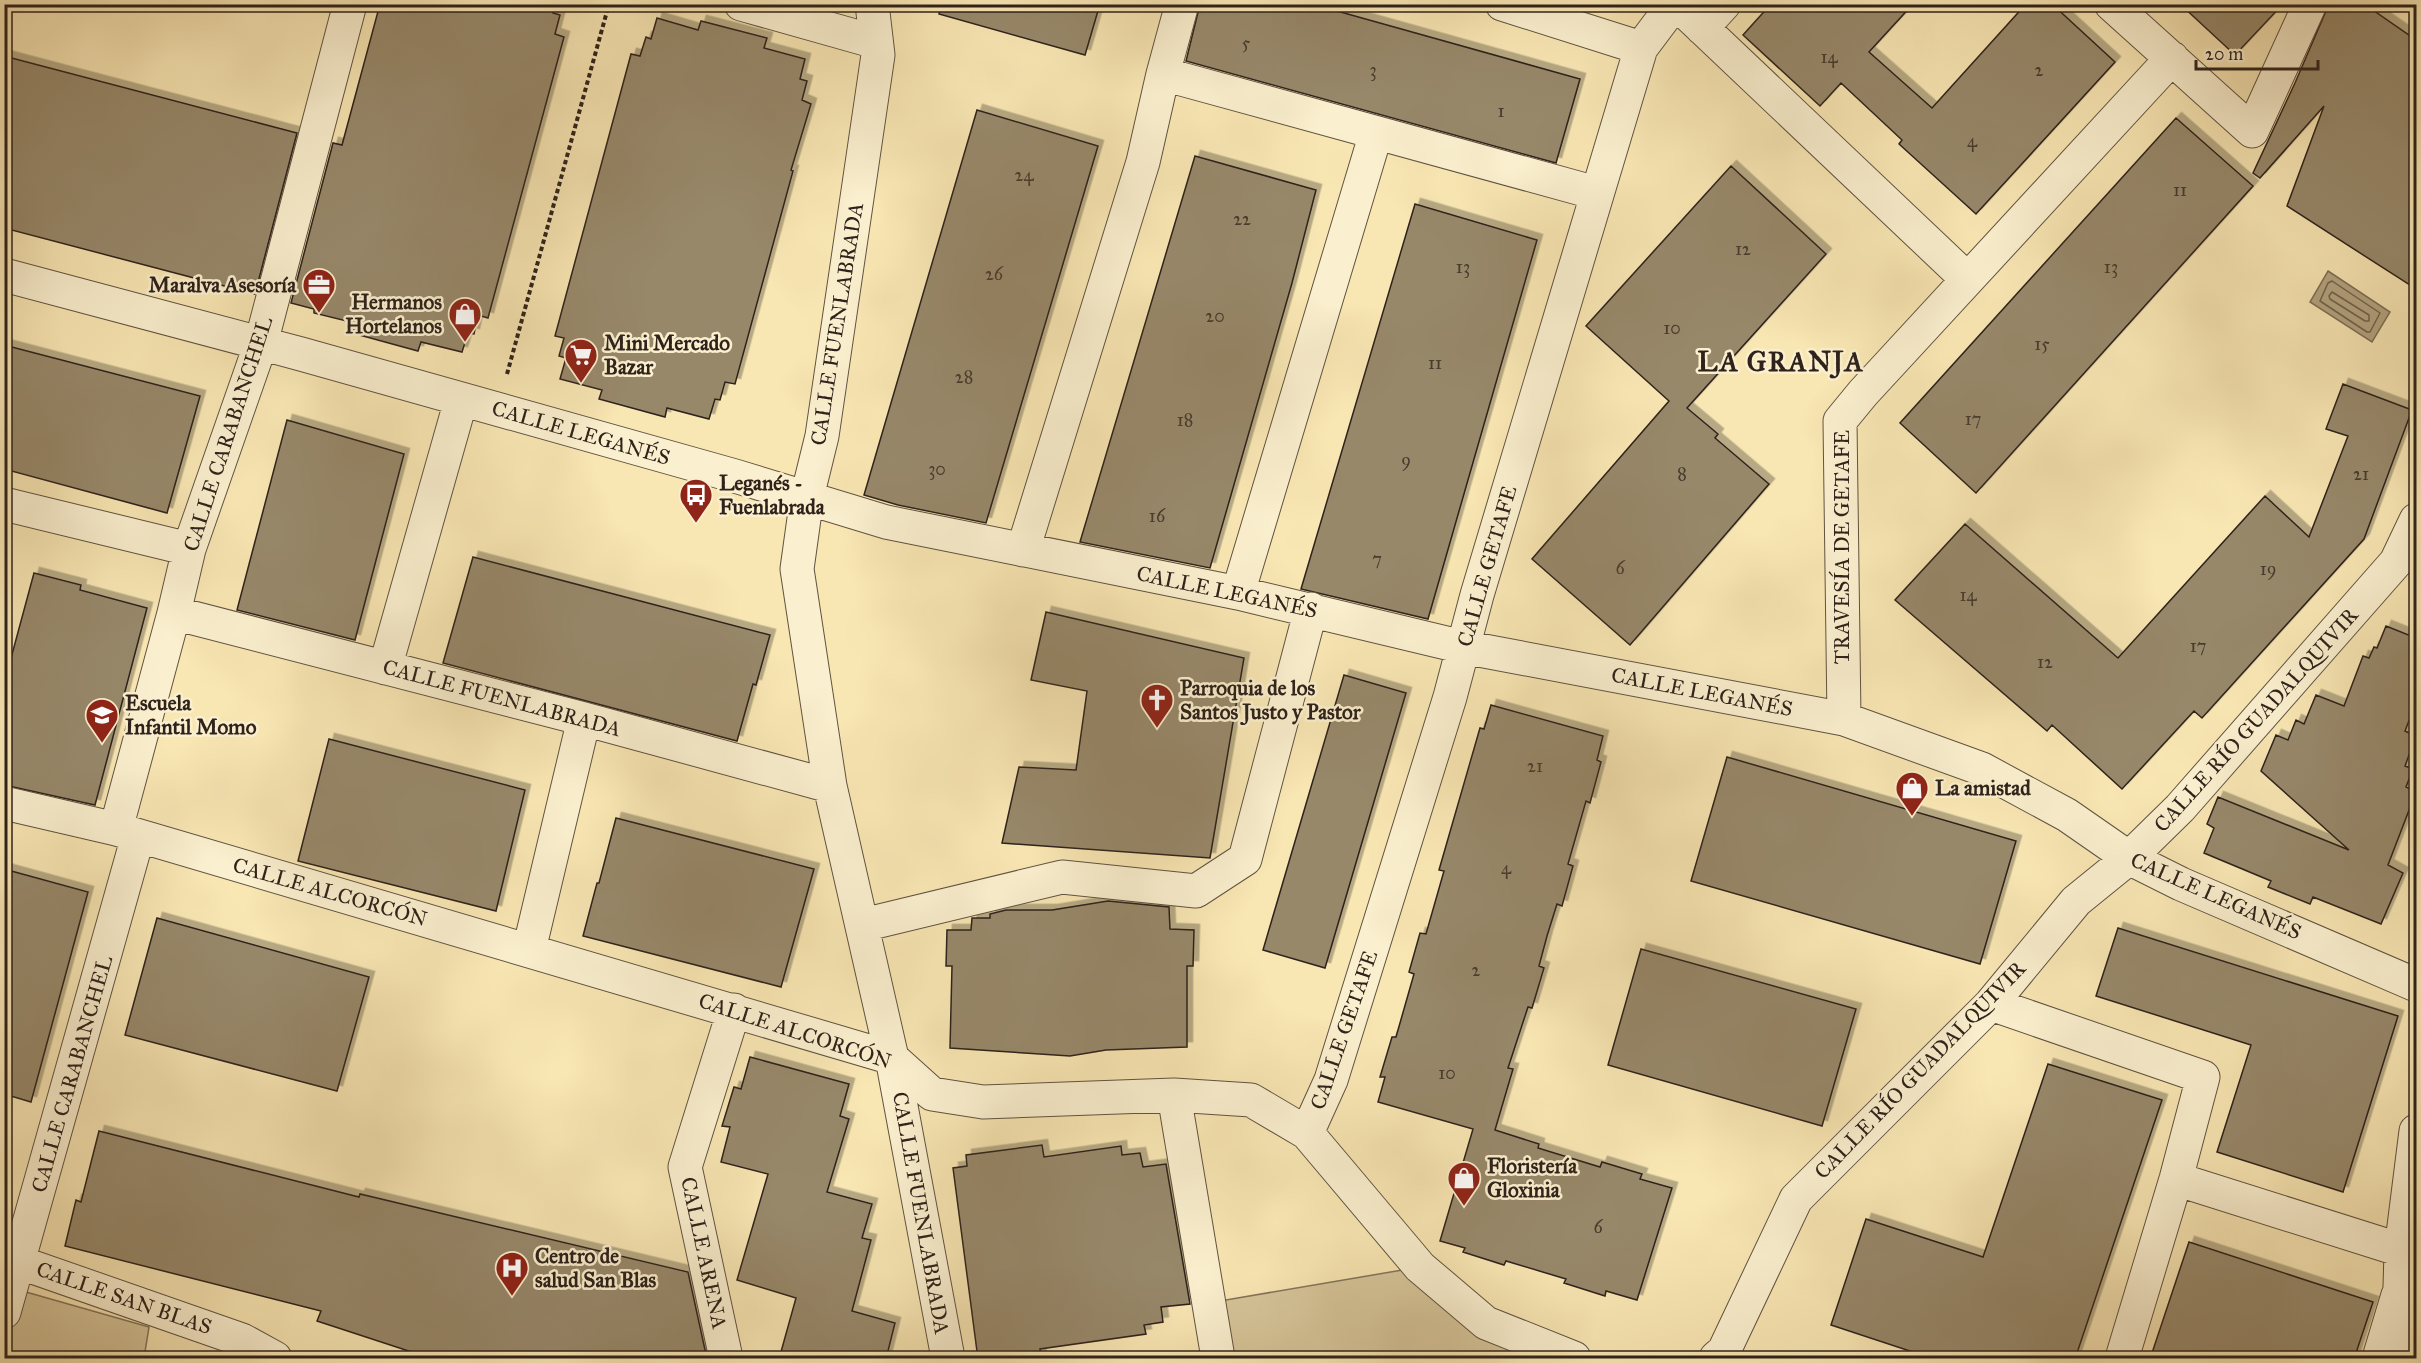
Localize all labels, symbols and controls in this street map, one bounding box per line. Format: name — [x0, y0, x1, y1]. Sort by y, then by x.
house number: 5 — [1242, 32, 1251, 54]
scale bar — [2196, 33, 2318, 71]
text: 20 m — [2205, 43, 2243, 65]
house number: 14 — [1820, 46, 1839, 68]
house number: 3 — [1369, 59, 1377, 81]
house number: 2 — [2035, 59, 2044, 81]
house number: 1 — [1497, 100, 1505, 122]
house number: 4 — [1967, 130, 1978, 152]
house number: 24 — [1015, 164, 1034, 186]
house number: 11 — [2173, 179, 2187, 201]
street label: CALLE FUENLABRADA — [805, 201, 869, 447]
house number: 22 — [1233, 208, 1251, 230]
house number: 12 — [1735, 238, 1751, 260]
house number: 13 — [1456, 256, 1470, 278]
house number: 13 — [2104, 256, 2118, 278]
house number: 26 — [985, 263, 1004, 285]
office icon: Maralva Asesoría — [301, 267, 337, 314]
place label: Maralva Asesoría — [148, 272, 297, 298]
place label: Hermanos Hortelanos — [345, 289, 442, 339]
shop icon: Hermanos Hortelanos — [447, 296, 483, 343]
house number: 20 — [1205, 305, 1225, 327]
street label: CALLE CARABANCHEL — [178, 313, 278, 555]
house number: 10 — [1663, 317, 1681, 339]
place label: Mini Mercado Bazar — [604, 330, 730, 380]
house number: 15 — [2034, 333, 2050, 355]
supermarket icon: Mini Mercado Bazar — [563, 337, 599, 384]
district label: LA GRANJA — [1698, 345, 1864, 379]
house number: 11 — [1428, 352, 1442, 374]
house number: 28 — [955, 366, 973, 388]
street label: CALLE LEGANÉS — [489, 394, 673, 471]
house number: 17 — [1965, 408, 1981, 430]
house number: 18 — [1177, 409, 1193, 431]
street label: TRAVESÍA DE GETAFE — [1828, 430, 1855, 664]
house number: 9 — [1401, 449, 1411, 471]
house number: 30 — [928, 458, 946, 480]
house number: 8 — [1677, 463, 1687, 485]
house number: 21 — [2353, 463, 2369, 485]
place label: Leganés - Fuenlabrada — [719, 470, 826, 520]
bus stop icon: Leganés - Fuenlabrada — [678, 477, 714, 524]
street label: CALLE GETAFE — [1452, 482, 1522, 650]
house number: 16 — [1149, 505, 1166, 527]
house number: 7 — [1372, 548, 1382, 570]
house number: 6 — [1615, 557, 1625, 579]
house number: 19 — [2260, 558, 2276, 580]
street label: CALLE LEGANÉS — [1134, 559, 1320, 624]
house number: 14 — [1959, 584, 1978, 606]
street label: CALLE RÍO GUADALQUIVIR — [2148, 601, 2364, 838]
house number: 17 — [2190, 635, 2206, 657]
house number: 12 — [2037, 651, 2053, 673]
street label: CALLE FUENLABRADA — [380, 654, 624, 742]
street label: CALLE LEGANÉS — [1609, 661, 1795, 722]
place label: Parroquia de los Santos Justo y Pastor — [1180, 675, 1362, 726]
church icon: Parroquia de los Santos Justo y Pastor — [1139, 682, 1175, 729]
place label: Escuela Infantil Momo — [125, 690, 257, 740]
school or university icon: Escuela Infantil Momo — [84, 697, 120, 744]
house number: 21 — [1527, 755, 1543, 777]
shop icon: La amistad — [1894, 770, 1930, 817]
place label: La amistad — [1935, 775, 2031, 801]
street label: CALLE LEGANÉS — [2127, 846, 2306, 945]
street label: CALLE ALCORCÓN — [230, 851, 431, 932]
house number: 4 — [1501, 857, 1512, 879]
street label: CALLE GETAFE — [1305, 947, 1383, 1113]
street label: CALLE CARABANCHEL — [26, 952, 118, 1195]
street label: CALLE RÍO GUADALQUIVIR — [1808, 954, 2032, 1184]
house number: 2 — [1472, 959, 1481, 981]
street label: CALLE ALCORCÓN — [695, 987, 895, 1074]
house number: 10 — [1438, 1062, 1456, 1084]
street label: CALLE FUENLABRADA — [887, 1090, 955, 1336]
place label: Floristería Gloxinia — [1487, 1153, 1578, 1203]
shop icon: Floristería Gloxinia — [1446, 1160, 1482, 1207]
street label: CALLE ARENA — [675, 1175, 733, 1331]
house number: 6 — [1593, 1216, 1603, 1238]
place label: Centro de salud San Blas — [535, 1243, 657, 1293]
hospital icon: Centro de salud San Blas — [494, 1250, 530, 1297]
street label: CALLE SAN BLAS — [33, 1256, 215, 1340]

